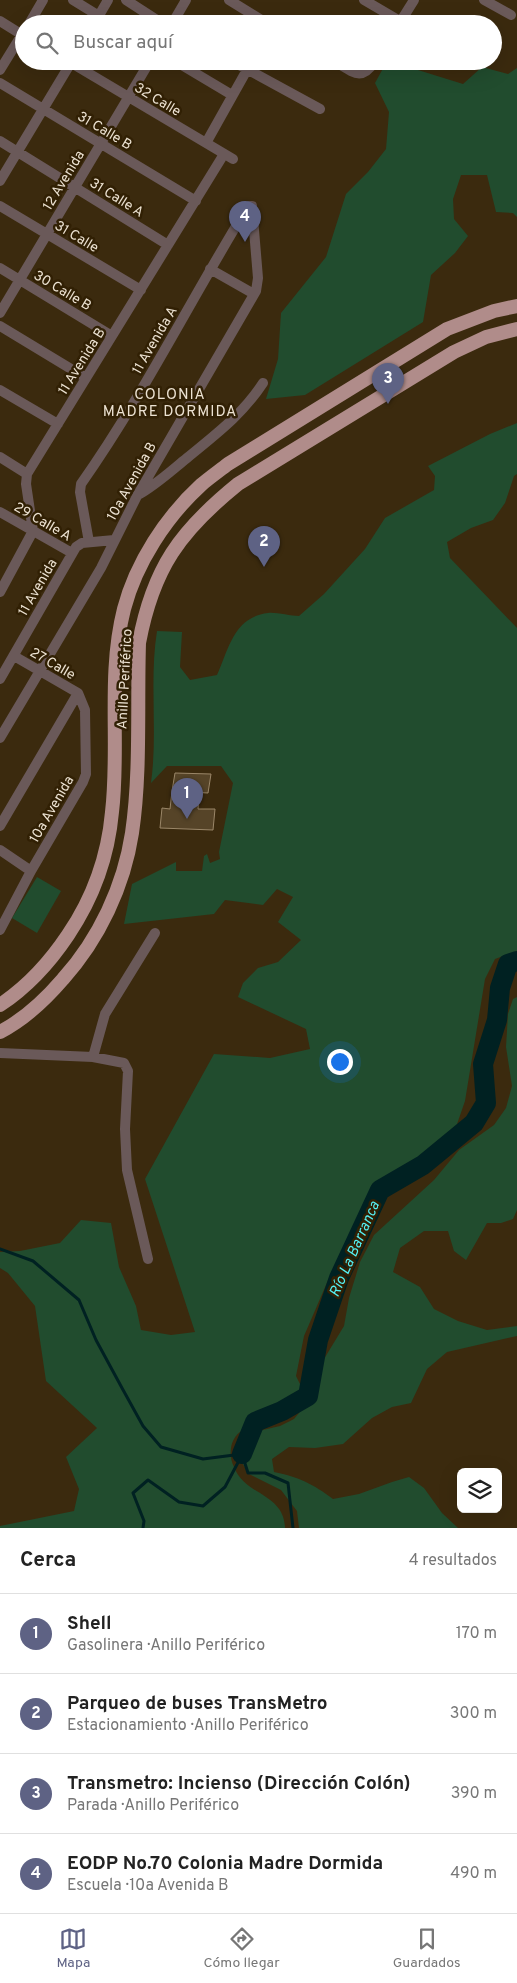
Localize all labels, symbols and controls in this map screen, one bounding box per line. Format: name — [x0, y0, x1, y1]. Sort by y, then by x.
search box — [15, 15, 502, 70]
icon: search — [33, 29, 61, 57]
text: Buscar aquí — [73, 31, 173, 55]
street label: 32 Calle — [131, 80, 184, 121]
street label: 31 Calle B — [74, 108, 135, 154]
street label: 12 Avenida — [40, 148, 89, 214]
street label: 31 Calle A — [86, 175, 146, 221]
pin: 4 — [229, 201, 261, 242]
street label: 31 Calle — [51, 218, 101, 257]
street label: 30 Calle B — [30, 267, 94, 315]
street label: 11 Avenida A — [129, 304, 182, 378]
street label: 11 Avenida B — [55, 325, 110, 398]
pin: 3 — [372, 363, 404, 404]
district label: COLONIA MADRE DORMIDA — [103, 386, 237, 422]
street label: 10a Avenida B — [104, 440, 161, 524]
street label: 29 Calle A — [10, 499, 74, 546]
pin: 2 — [248, 526, 280, 567]
street label: 11 Avenida — [15, 556, 62, 619]
street label: Anillo Periférico — [114, 628, 137, 730]
street label: 27 Calle — [26, 644, 78, 684]
street label: 10a Avenida — [26, 773, 78, 846]
pin: 1 — [171, 778, 203, 819]
your location — [327, 1049, 353, 1075]
water label: Río La Barranca — [326, 1198, 385, 1300]
map controls — [457, 1468, 502, 1513]
button: layers — [457, 1468, 502, 1513]
text: Cerca — [20, 1547, 76, 1574]
text: 4 resultados — [409, 1551, 497, 1571]
text: Shell — [67, 1612, 112, 1636]
text: 1 — [33, 1624, 39, 1644]
text: 170 m — [456, 1624, 497, 1644]
text: Gasolinera · Anillo Periférico — [67, 1636, 265, 1656]
text: Parqueo de buses TransMetro — [67, 1692, 328, 1716]
text: 2 — [31, 1704, 41, 1724]
text: 300 m — [450, 1704, 497, 1724]
text: Estacionamiento · Anillo Periférico — [67, 1716, 309, 1736]
text: Transmetro: Incienso (Dirección Colón) — [67, 1772, 411, 1796]
text: 3 — [31, 1784, 41, 1804]
text: 390 m — [451, 1784, 497, 1804]
text: Parada · Anillo Periférico — [67, 1796, 239, 1816]
text: EODP No.70 Colonia Madre Dormida — [67, 1852, 383, 1876]
text: 4 — [31, 1864, 41, 1884]
text: 490 m — [450, 1864, 497, 1884]
text: Escuela · 10a Avenida B — [67, 1876, 229, 1896]
tab: Mapa — [57, 1925, 90, 1972]
tab: Cómo llegar — [203, 1925, 280, 1972]
tab: Guardados — [393, 1925, 460, 1972]

